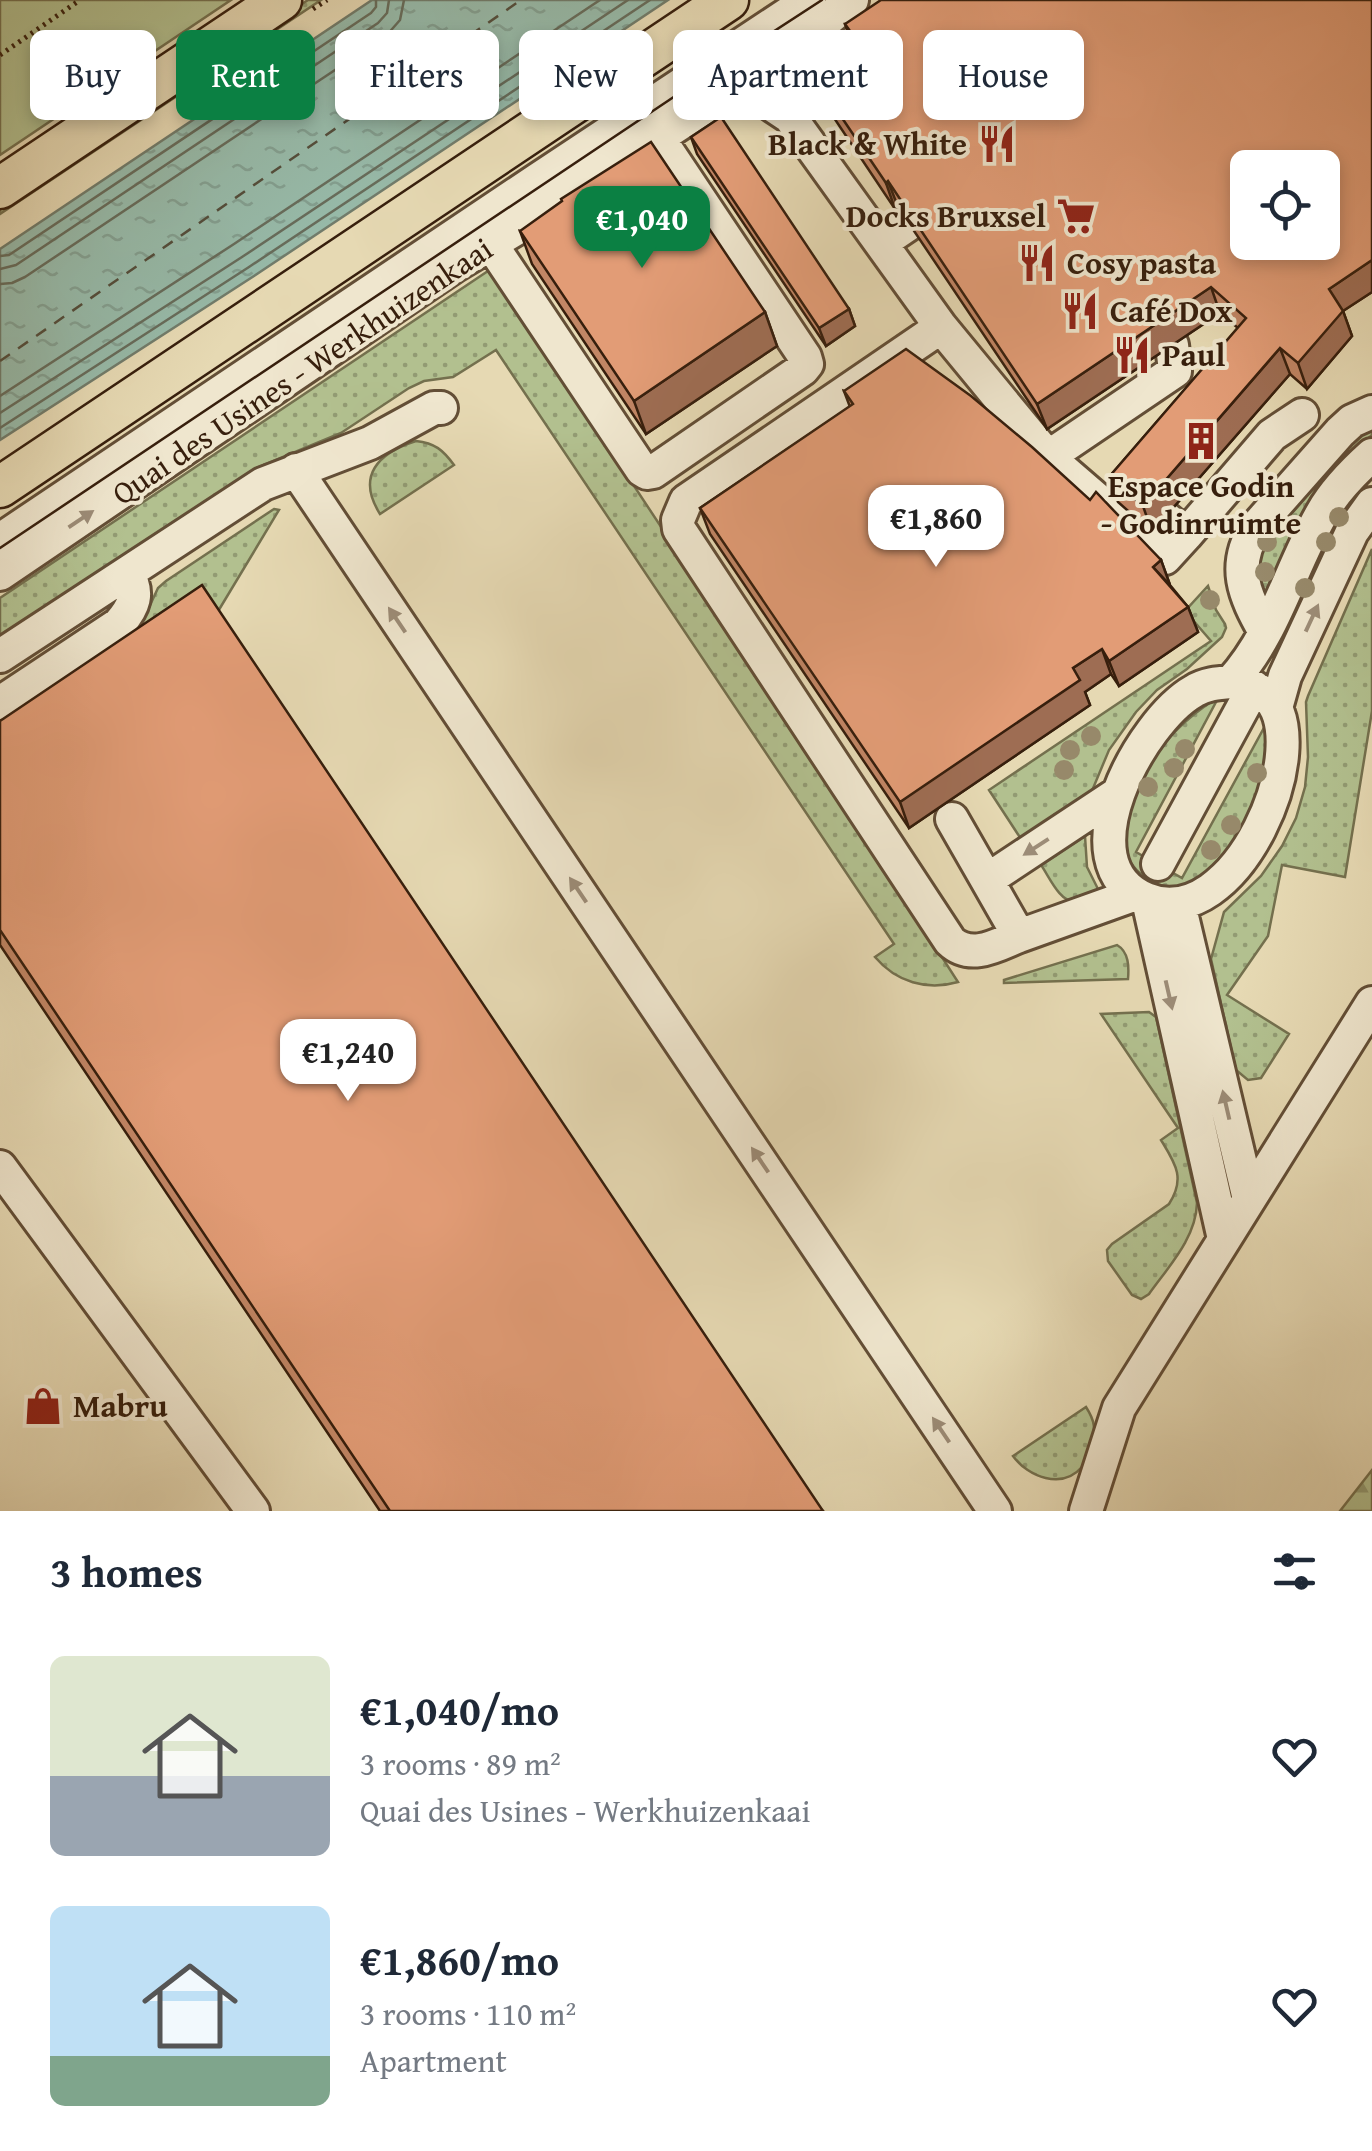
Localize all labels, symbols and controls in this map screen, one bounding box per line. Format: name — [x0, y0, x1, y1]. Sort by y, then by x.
chip: Buy — [30, 30, 156, 120]
chip: Rent — [176, 30, 315, 120]
chip: Filters — [335, 30, 499, 120]
chip: New — [519, 30, 653, 120]
chip: Apartment — [673, 30, 903, 120]
chip: House — [923, 30, 1084, 120]
place label: Black & White — [768, 120, 967, 167]
restaurant icon: Black & White — [976, 123, 1018, 165]
map controls — [1230, 150, 1340, 260]
button: locate — [1230, 150, 1340, 260]
pin: €1,040 — [561, 186, 723, 271]
place label: Docks Bruxsel — [846, 192, 1046, 239]
text: €1,040 — [596, 195, 688, 242]
supermarket icon: Docks Bruxsel — [1055, 195, 1097, 237]
street label: Quai des Usines - Werkhuizenkaai — [102, 225, 502, 516]
place label: Cosy pasta — [1067, 239, 1217, 286]
restaurant icon: Cosy pasta — [1016, 242, 1058, 284]
place label: Café Dox — [1110, 287, 1233, 334]
restaurant icon: Café Dox — [1059, 290, 1101, 332]
place label: Paul — [1162, 331, 1225, 378]
restaurant icon: Paul — [1111, 334, 1153, 376]
building icon: Espace Godin - Godinruimte — [1180, 420, 1222, 462]
place label: Espace Godin - Godinruimte — [1101, 462, 1301, 546]
pin: €1,860 — [855, 485, 1017, 570]
text: €1,860 — [890, 494, 982, 541]
one-way arrow — [67, 510, 94, 529]
one-way arrow — [1303, 603, 1320, 632]
one-way arrow — [389, 607, 407, 634]
one-way arrow — [1022, 838, 1050, 856]
one-way arrow — [570, 877, 588, 904]
one-way arrow — [1162, 980, 1177, 1011]
pin: €1,240 — [267, 1019, 429, 1104]
text: €1,240 — [302, 1028, 394, 1075]
one-way arrow — [1218, 1089, 1233, 1120]
one-way arrow — [751, 1147, 769, 1174]
place label: Mabru — [73, 1382, 168, 1429]
shop icon: Mabru — [22, 1385, 64, 1427]
one-way arrow — [932, 1417, 950, 1444]
text: 3 homes — [50, 1541, 203, 1602]
icon: filters — [1267, 1544, 1322, 1599]
text: €1,040/mo — [360, 1679, 559, 1740]
icon: home — [130, 1696, 250, 1816]
icon: heart — [1267, 1729, 1322, 1784]
text: 3 rooms · 89 m² — [360, 1740, 561, 1787]
text: Quai des Usines - Werkhuizenkaai — [360, 1787, 810, 1834]
text: €1,860/mo — [360, 1929, 559, 1990]
icon: home — [130, 1946, 250, 2066]
icon: heart — [1267, 1979, 1322, 2034]
text: 3 rooms · 110 m² — [360, 1990, 576, 2037]
text: Apartment — [360, 2037, 507, 2084]

